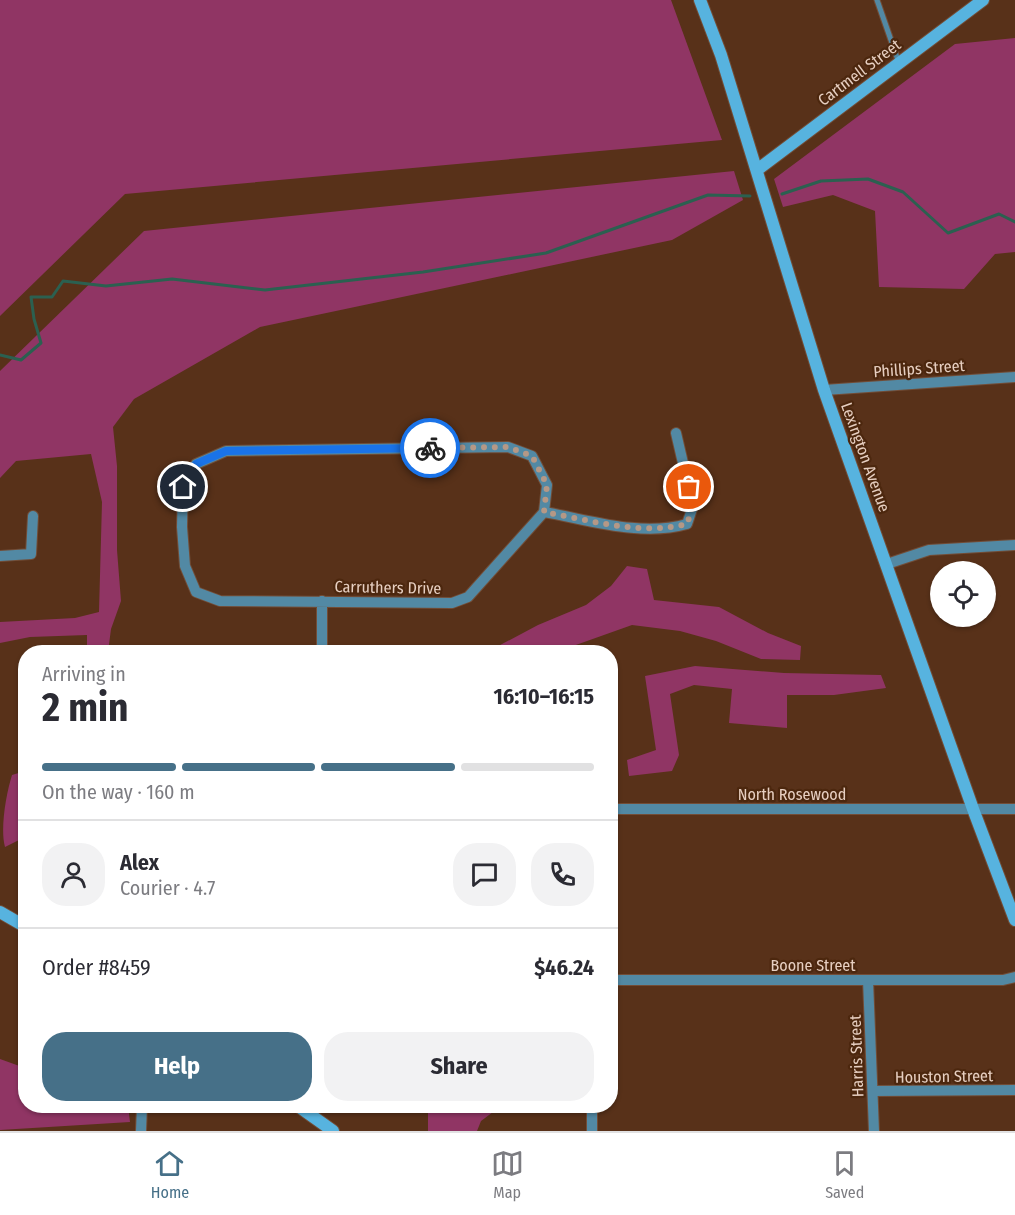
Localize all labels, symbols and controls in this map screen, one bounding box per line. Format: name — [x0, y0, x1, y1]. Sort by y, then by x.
street label: Cartmell Street — [814, 35, 905, 110]
street label: Phillips Street — [873, 356, 966, 381]
street label: Lexington Avenue — [837, 400, 894, 515]
courier — [400, 418, 460, 478]
icon: bike — [414, 432, 447, 465]
pin — [157, 461, 208, 512]
pin — [663, 461, 714, 512]
icon: home — [166, 470, 199, 503]
icon: bag — [672, 470, 705, 503]
map controls — [930, 561, 996, 627]
button: locate — [930, 561, 996, 627]
street label: Carruthers Drive — [334, 577, 442, 598]
text: Arriving in — [42, 662, 126, 686]
text: 16:10–16:15 — [493, 683, 594, 710]
text: 2 min — [42, 685, 128, 731]
text: On the way · 160 m — [42, 780, 195, 804]
street label: North Rosewood — [738, 785, 846, 804]
button: person — [42, 843, 105, 906]
button: chat — [453, 843, 516, 906]
button: phone — [531, 843, 594, 906]
text: Alex — [120, 849, 159, 876]
text: Courier · 4.7 — [120, 876, 215, 900]
text: Order #8459 — [42, 954, 151, 981]
text: $46.24 — [534, 954, 594, 981]
street label: Boone Street — [770, 956, 856, 975]
street label: Harris Street — [846, 1014, 867, 1098]
button: Help — [42, 1032, 312, 1101]
button: Share — [324, 1032, 594, 1101]
street label: Houston Street — [895, 1066, 994, 1087]
tab: Home — [151, 1147, 189, 1202]
tab: Map — [491, 1147, 524, 1202]
tab: Saved — [825, 1147, 864, 1202]

